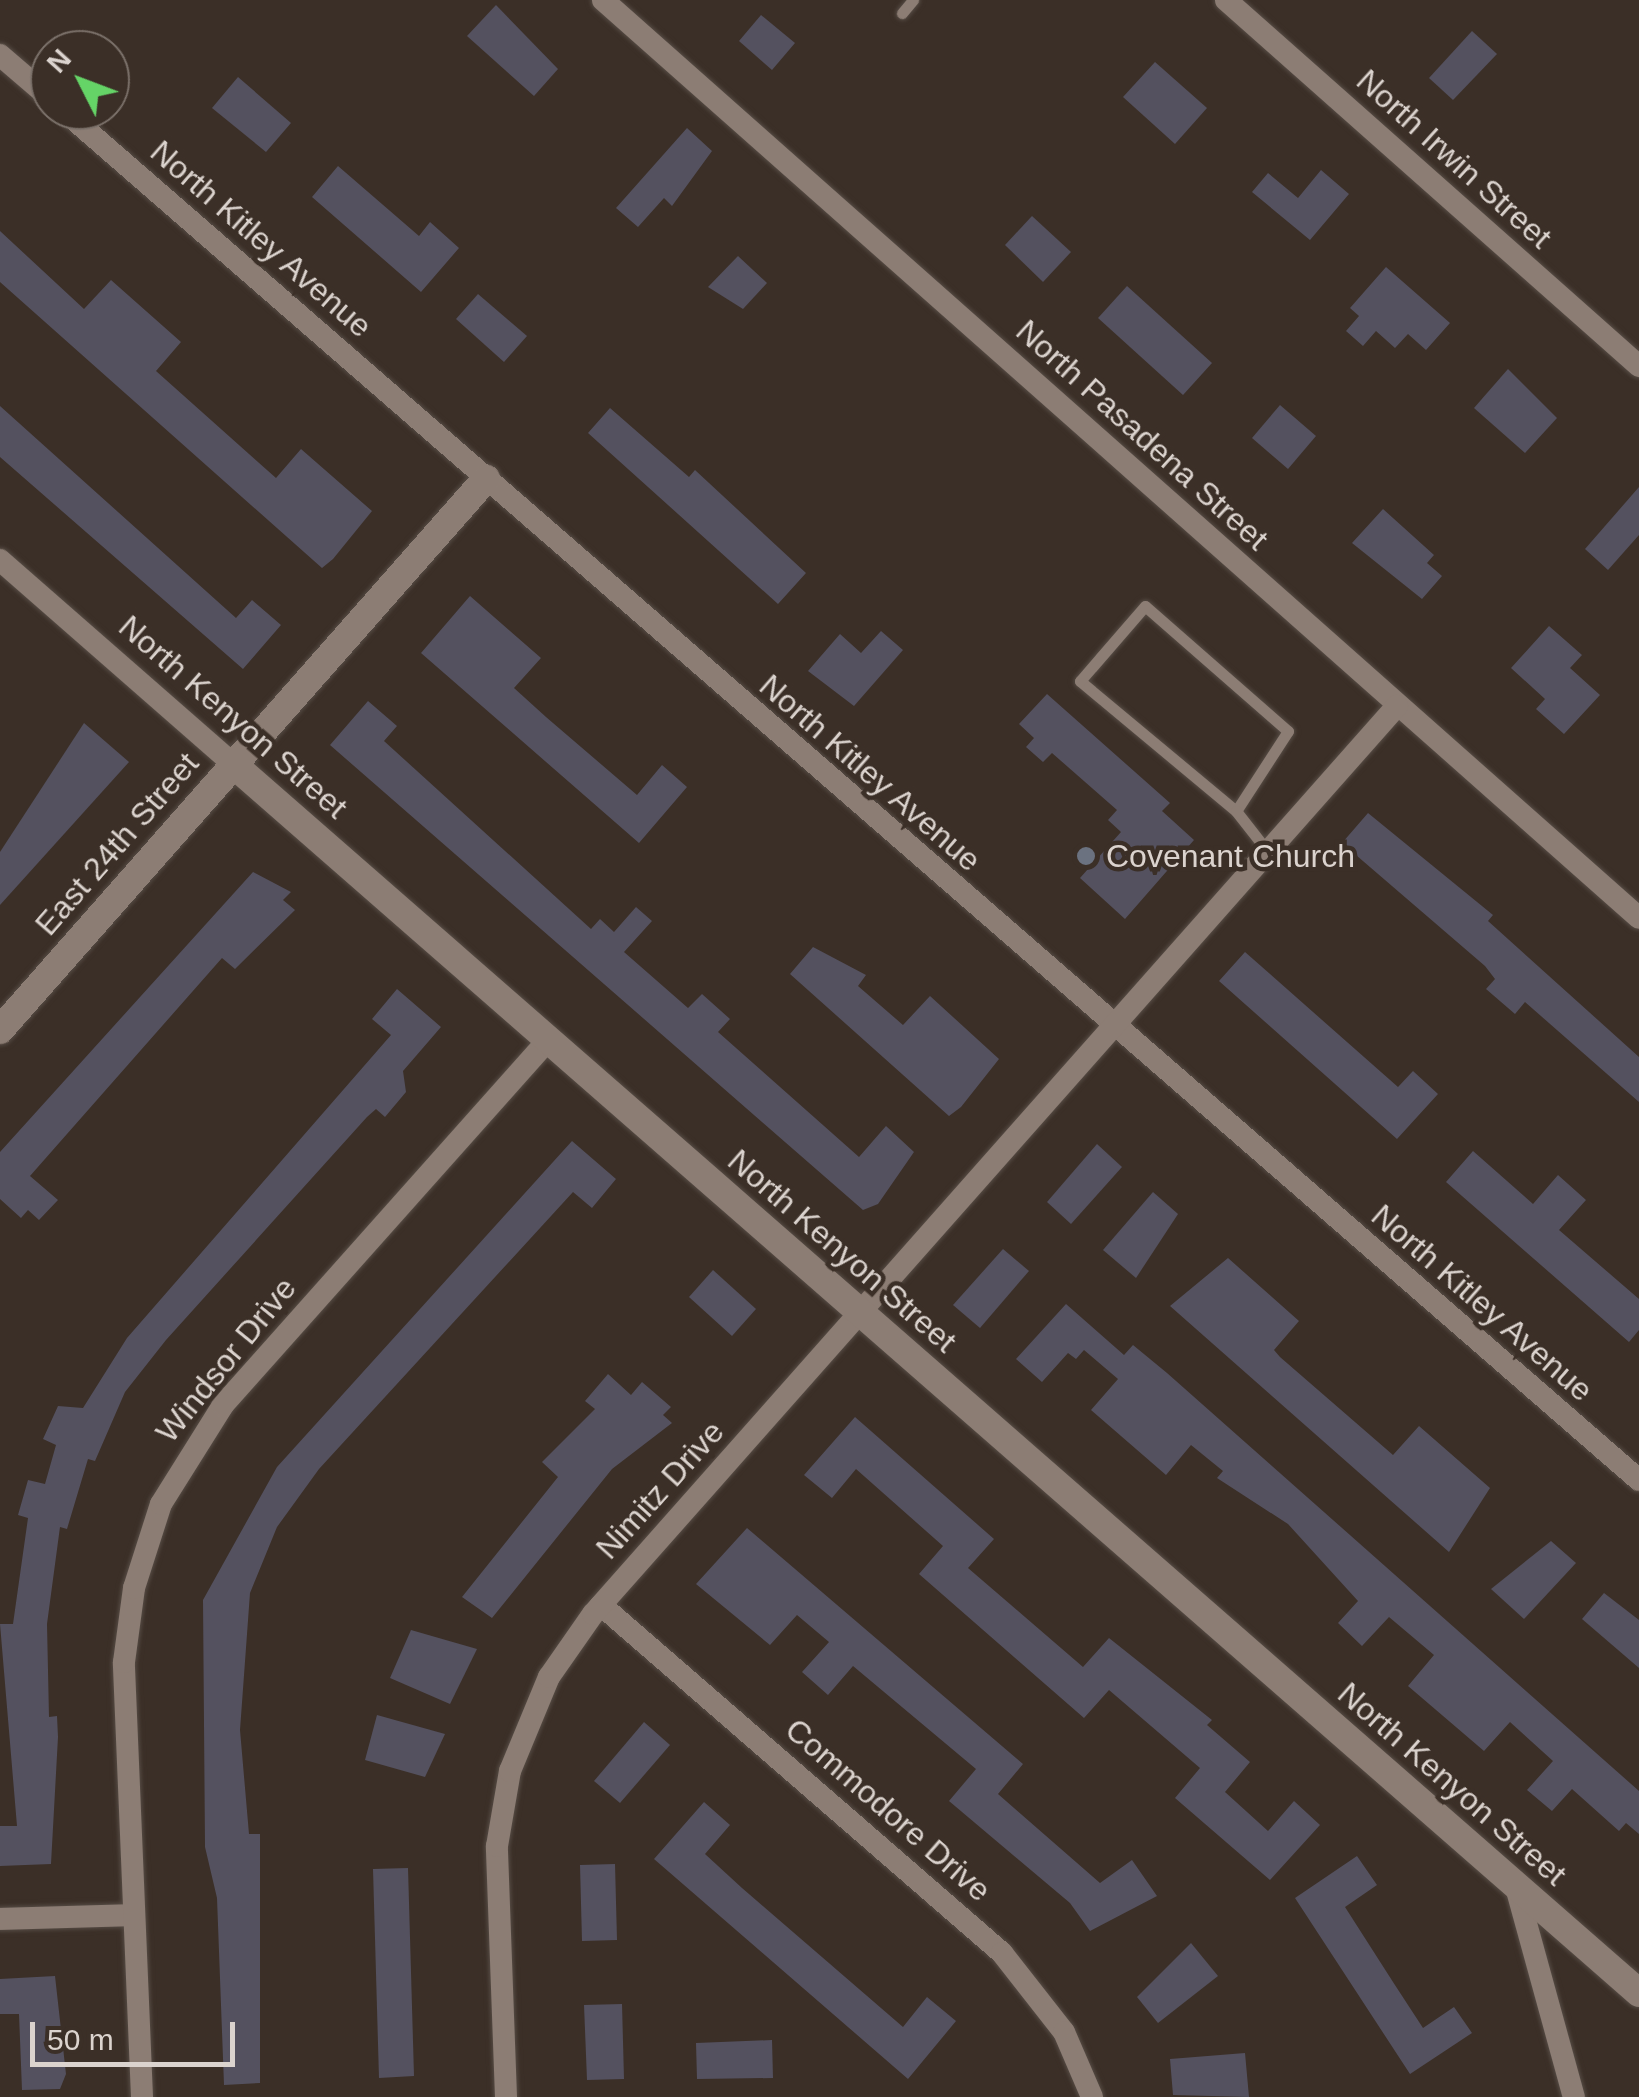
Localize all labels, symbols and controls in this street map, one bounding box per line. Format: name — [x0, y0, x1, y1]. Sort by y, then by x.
north arrow — [30, 30, 130, 130]
text: N — [41, 43, 77, 79]
street label: North Irwin Street — [1349, 61, 1559, 257]
street label: North Kitley Avenue — [142, 132, 380, 346]
street label: North Pasadena Street — [1008, 312, 1276, 558]
street label: North Kenyon Street — [111, 607, 355, 827]
street label: North Kitley Avenue — [751, 666, 989, 880]
street label: East 24th Street — [27, 745, 207, 943]
place label: Covenant Church — [1106, 837, 1355, 875]
marker: Covenant Church — [1075, 845, 1097, 867]
street label: North Kenyon Street — [720, 1141, 964, 1361]
street label: North Kitley Avenue — [1363, 1196, 1601, 1410]
street label: Windsor Drive — [148, 1270, 304, 1450]
street label: Nimitz Drive — [588, 1413, 732, 1567]
street label: North Kenyon Street — [1330, 1674, 1574, 1894]
street label: Commodore Drive — [777, 1710, 999, 1910]
scale bar — [35, 2002, 240, 2064]
text: 50 m — [47, 2023, 114, 2056]

